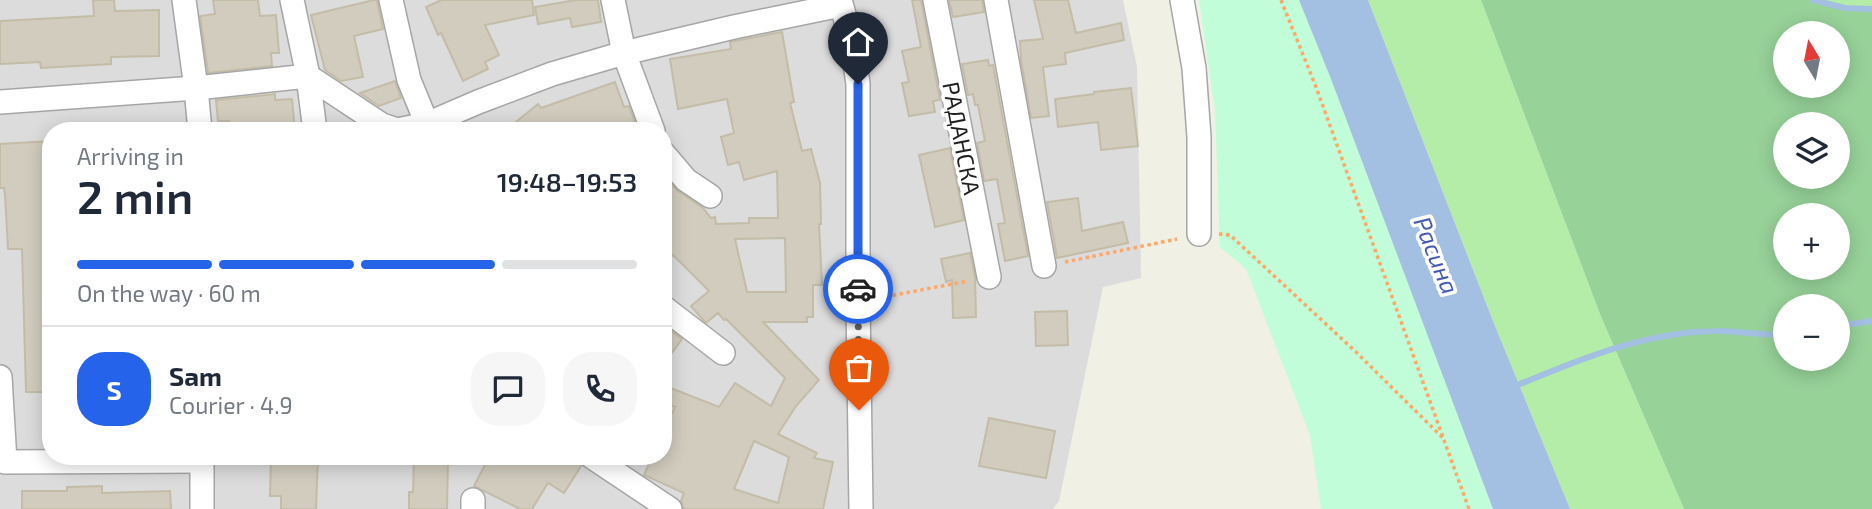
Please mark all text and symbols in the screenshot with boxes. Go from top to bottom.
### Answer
pin [828,12.0,888,84]
north arrow [1773,21,1850,98]
map controls [1773,21,1850,371]
icon: home [839,23,877,61]
street label: РАДАНСКА [937,79,987,198]
button: layers [1773,112,1850,189]
text: Arriving in [77,142,184,170]
text: 19:48–19:53 [497,166,637,197]
text: 2 min [77,168,193,223]
button: + [1773,203,1850,280]
water label: Расина [1408,212,1466,298]
courier [823,254,893,324]
icon: car [839,270,877,308]
text: On the way · 60 m [77,279,261,307]
button: − [1773,294,1850,371]
pin [829,338,889,410]
icon: bag [840,349,878,387]
button: chat [471,352,545,426]
button: phone [563,352,637,426]
text: Sam [169,360,222,391]
text: S [106,374,122,405]
text: Courier · 4.9 [169,391,293,419]

